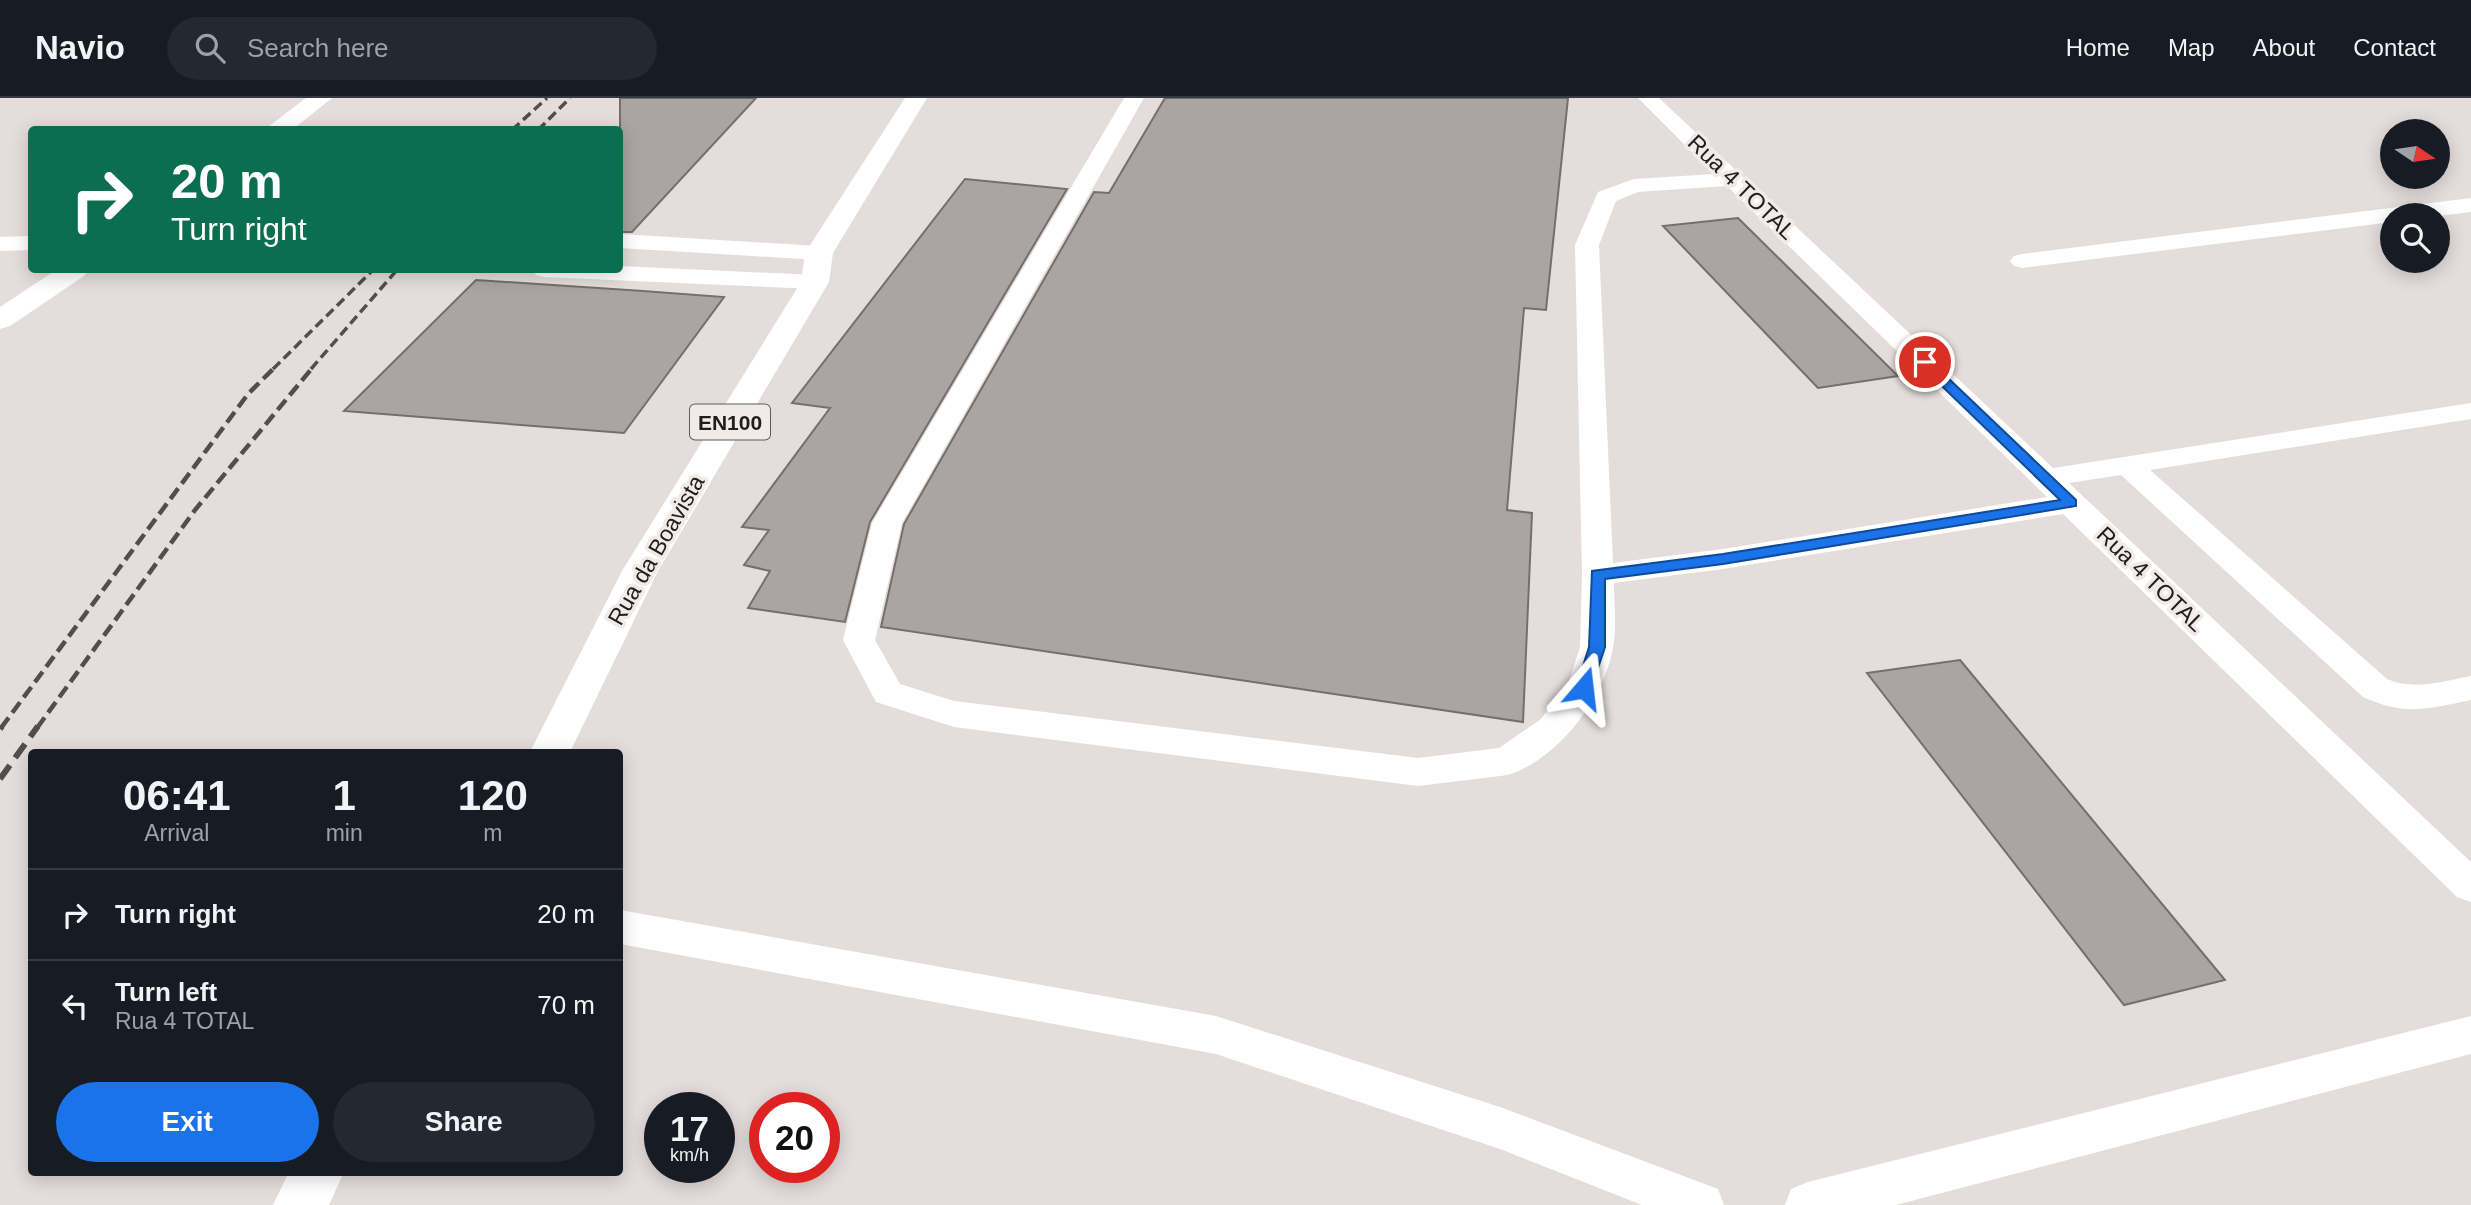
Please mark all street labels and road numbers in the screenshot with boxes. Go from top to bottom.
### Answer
street label: Rua 4 TOTAL [1683,129,1801,245]
road number: EN100 [690,404,770,440]
street label: Rua da Boavista [603,470,710,630]
street label: Rua 4 TOTAL [2092,521,2210,637]

